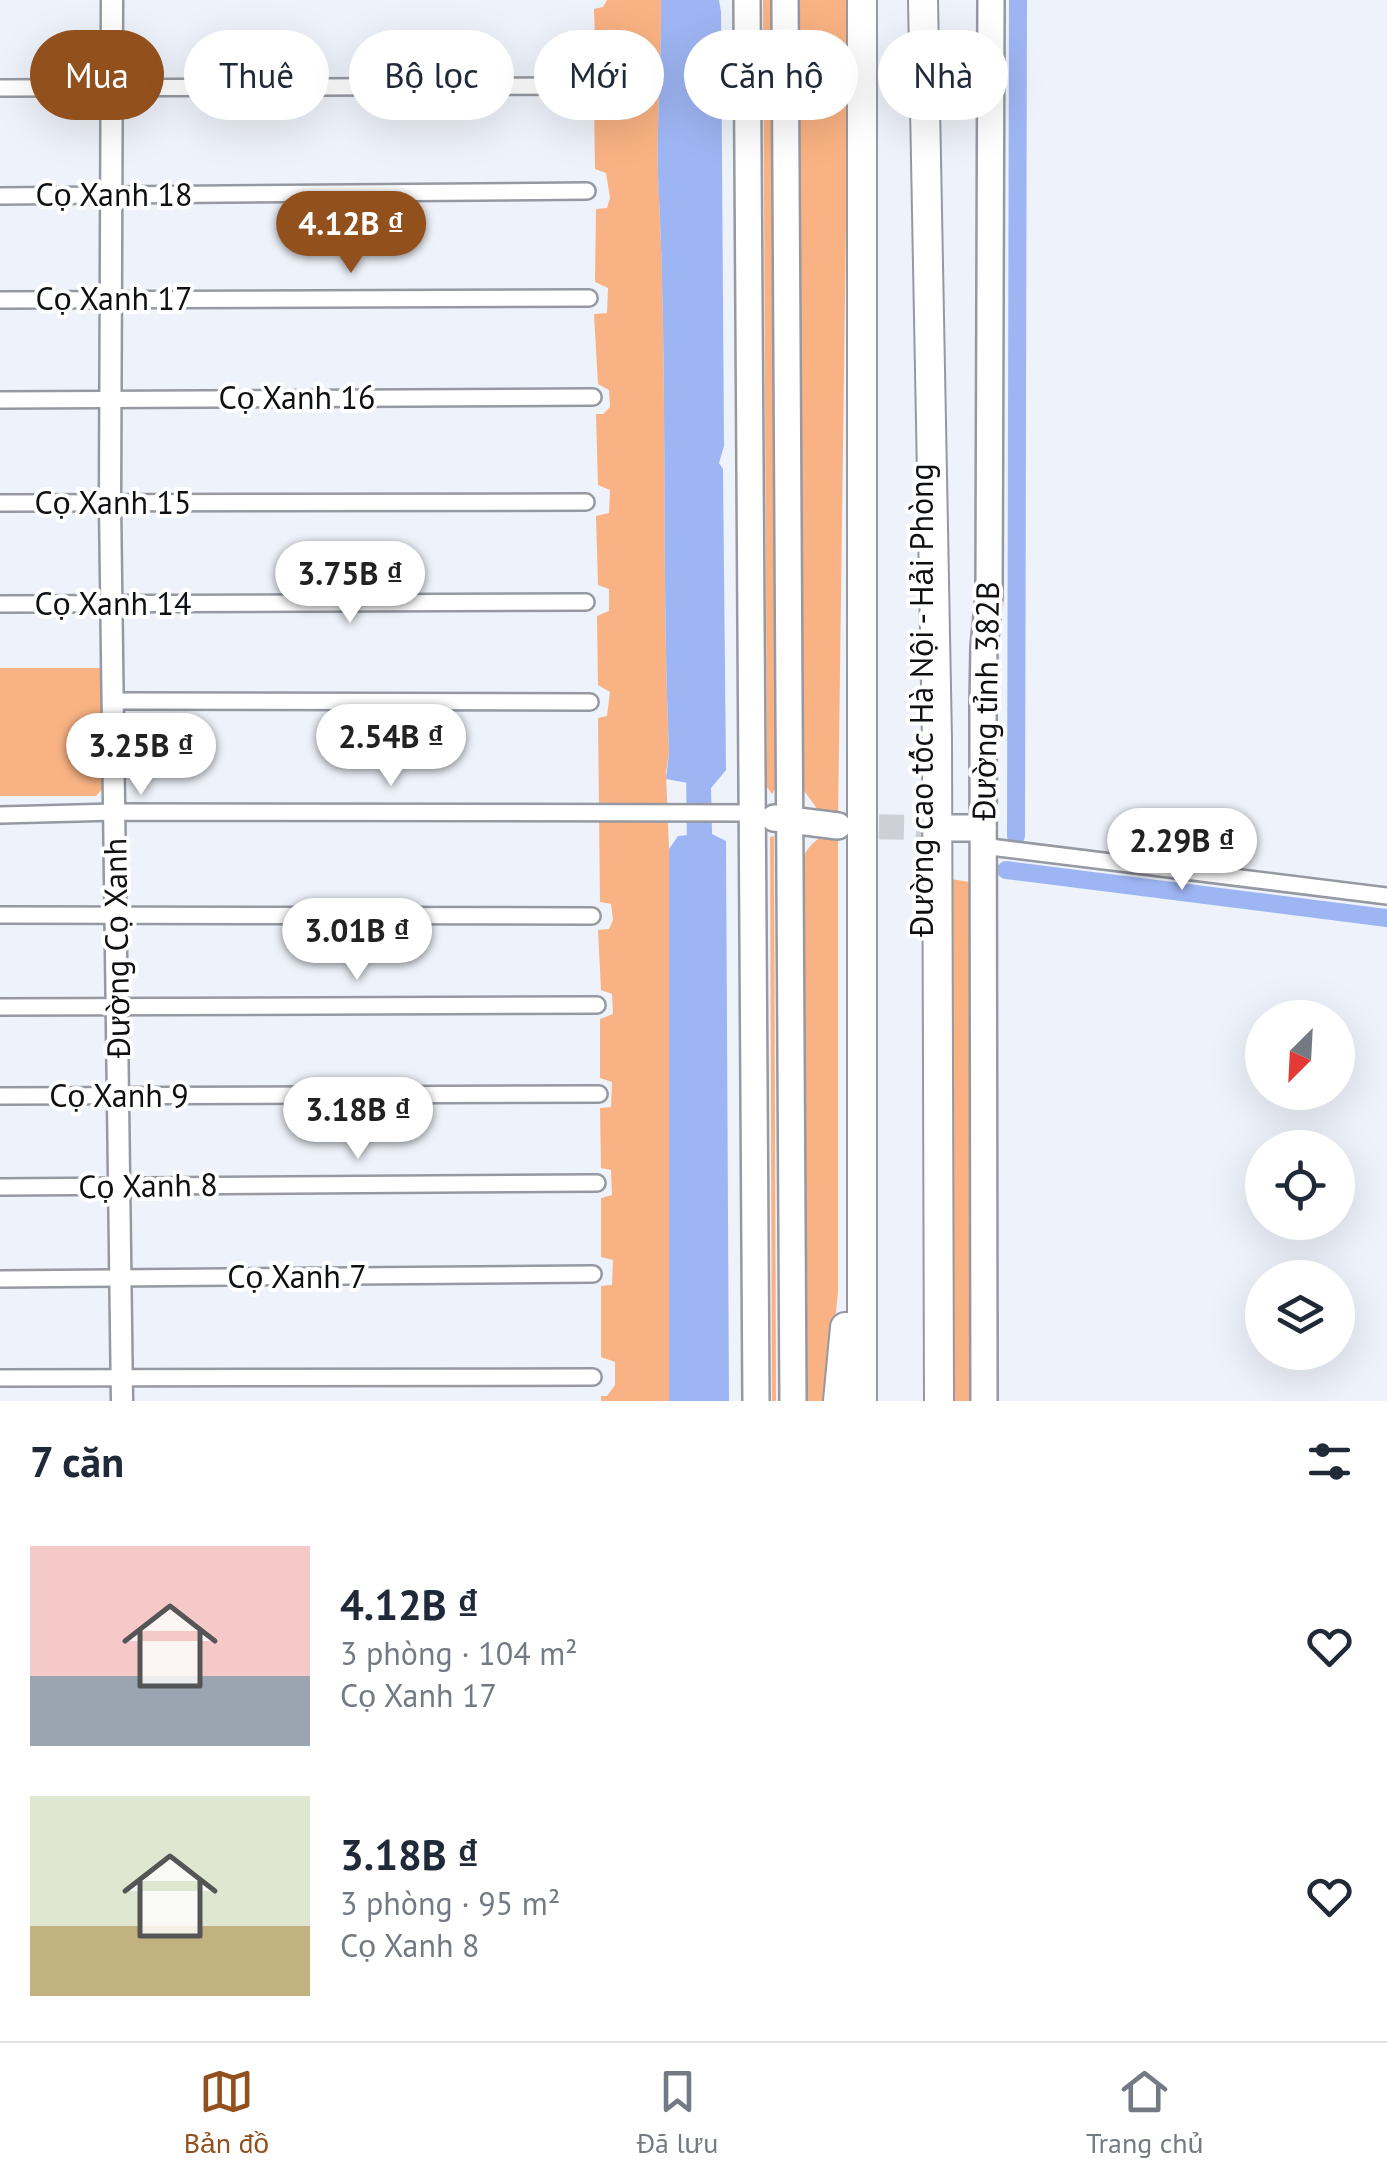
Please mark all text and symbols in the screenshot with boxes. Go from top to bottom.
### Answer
chip: Mua [30,30,164,120]
chip: Thuê [184,30,329,120]
chip: Bộ lọc [349,30,514,120]
chip: Mới [534,30,664,120]
chip: Căn hộ [684,30,858,120]
chip: Nhà [878,30,1008,120]
street label: Cọ Xanh 18 [36,173,192,215]
pin: 4.12B ₫ [259,191,443,276]
text: 4.12B ₫ [298,202,404,244]
street label: Cọ Xanh 17 [36,277,192,319]
street label: Cọ Xanh 16 [219,376,375,418]
street label: Đường cao tốc Hà Nội - Hải Phòng [900,463,942,938]
street label: Cọ Xanh 15 [35,481,191,523]
pin: 3.75B ₫ [258,541,442,626]
text: 3.75B ₫ [297,552,403,594]
street label: Đường tỉnh 382B [962,581,1008,822]
street label: Cọ Xanh 14 [35,582,191,624]
pin: 2.54B ₫ [299,704,483,789]
pin: 3.25B ₫ [49,713,233,798]
text: 2.54B ₫ [338,715,444,757]
text: 3.25B ₫ [88,724,194,766]
pin: 2.29B ₫ [1090,808,1274,893]
text: 2.29B ₫ [1129,819,1235,861]
street label: Đường Cọ Xanh [93,838,139,1059]
pin: 3.01B ₫ [265,898,449,983]
text: 3.01B ₫ [304,909,410,951]
north arrow [1245,1000,1355,1110]
map controls [1245,1000,1355,1370]
street label: Cọ Xanh 9 [49,1074,189,1116]
pin: 3.18B ₫ [266,1077,450,1162]
text: 3.18B ₫ [305,1088,411,1130]
button: locate [1245,1130,1355,1240]
street label: Cọ Xanh 8 [78,1163,218,1207]
street label: Cọ Xanh 7 [227,1255,367,1297]
button: layers [1245,1260,1355,1370]
text: 7 căn [30,1434,124,1489]
icon: filters [1302,1434,1357,1489]
text: 4.12B ₫ [340,1577,479,1632]
icon: home [110,1586,230,1706]
icon: heart [1302,1619,1357,1674]
text: 3 phòng · 104 m² [340,1632,578,1674]
text: Cọ Xanh 17 [340,1674,497,1716]
text: 3.18B ₫ [340,1827,479,1882]
icon: home [110,1836,230,1956]
icon: heart [1302,1869,1357,1924]
text: 3 phòng · 95 m² [340,1882,560,1924]
text: Cọ Xanh 8 [340,1924,479,1966]
tab: Bản đồ [184,2064,269,2161]
tab: Đã lưu [637,2064,718,2161]
tab: Trang chủ [1086,2064,1203,2161]

